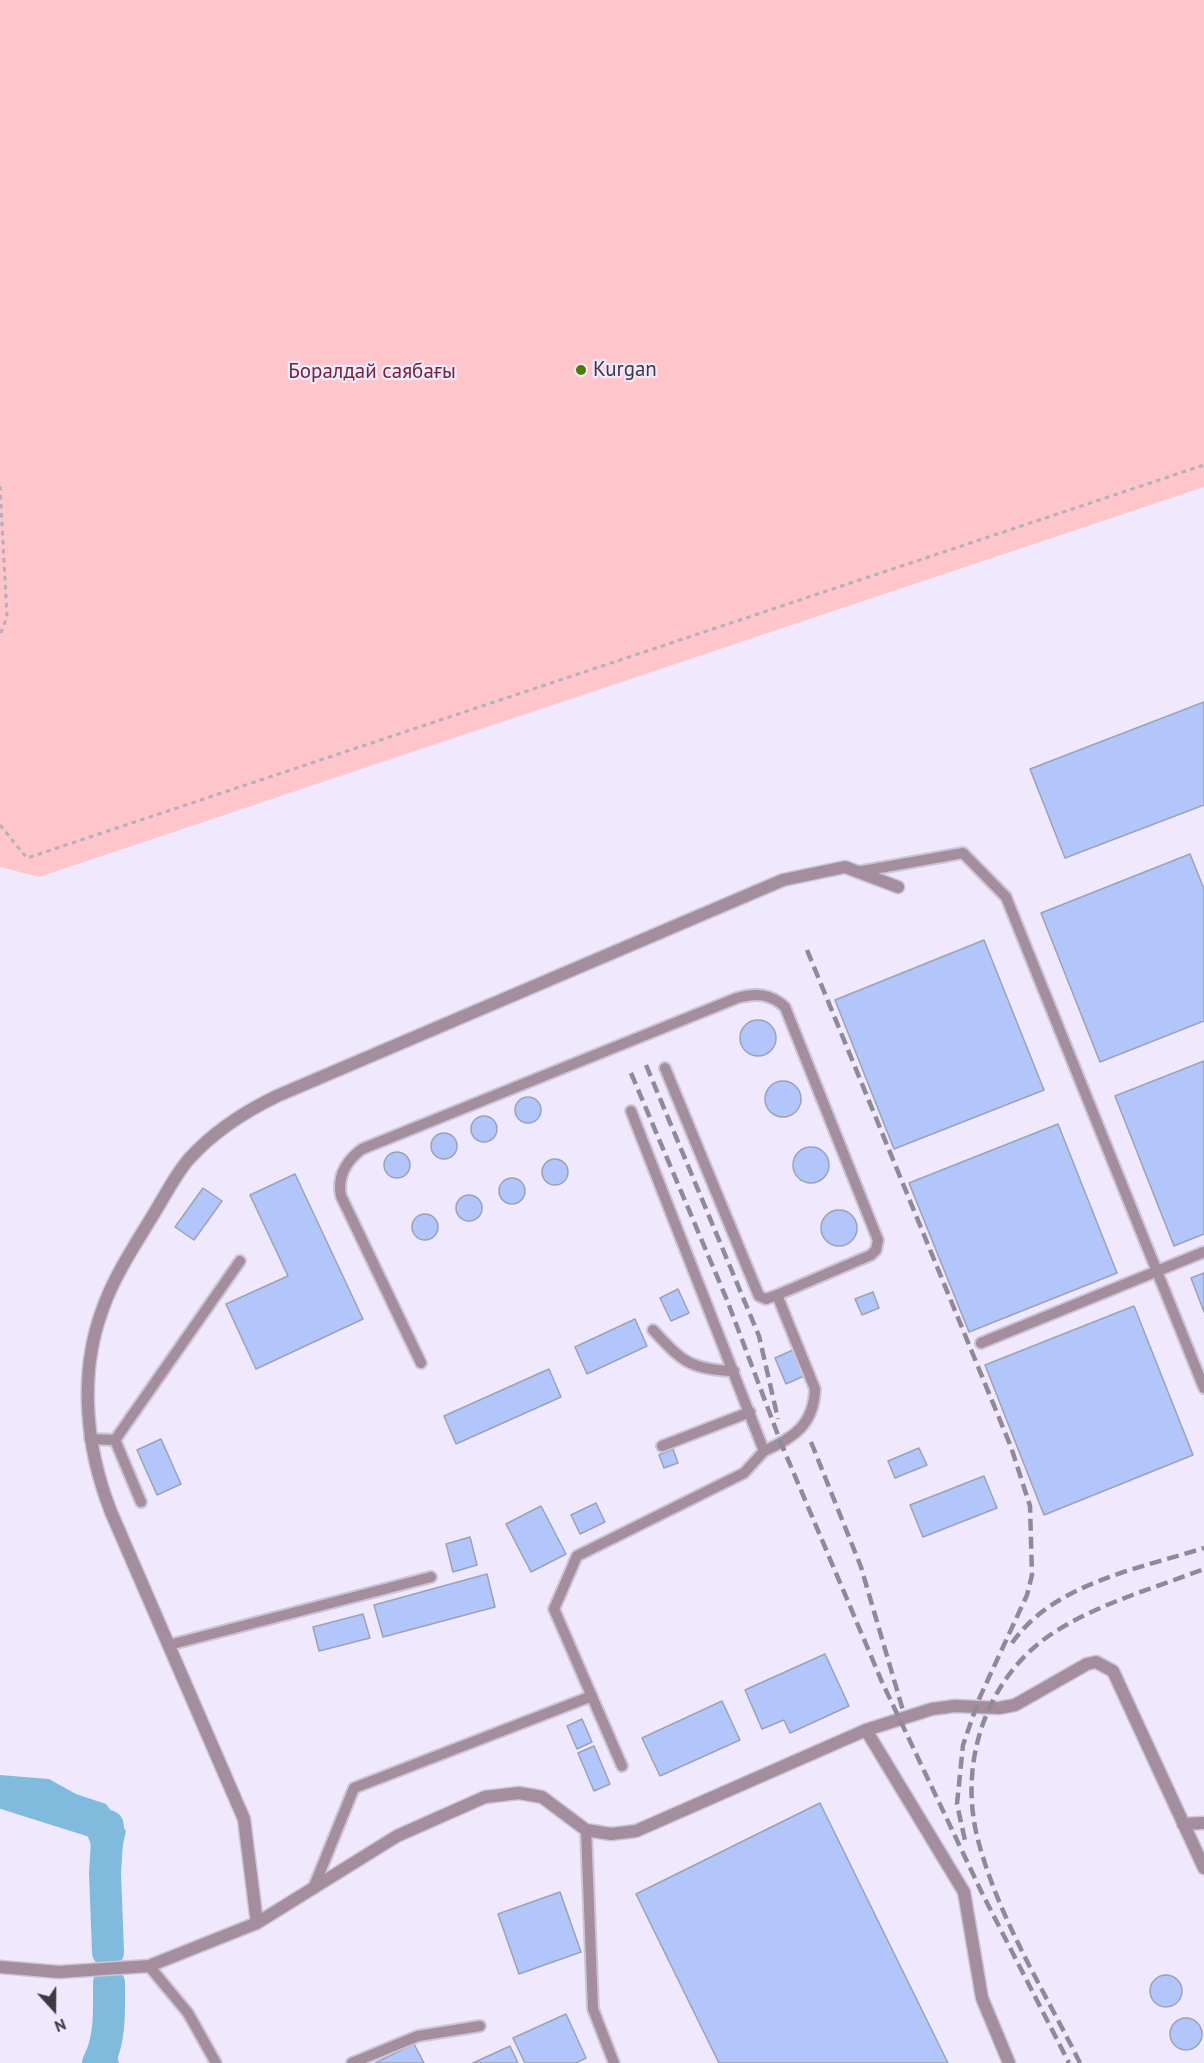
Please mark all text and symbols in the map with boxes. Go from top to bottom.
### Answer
place label: Kurgan [593,357,657,383]
park label: Боралдай саябағы [288,359,456,385]
marker: Kurgan [574,363,588,377]
north arrow [24,1979,84,2039]
text: N [52,2015,69,2037]

